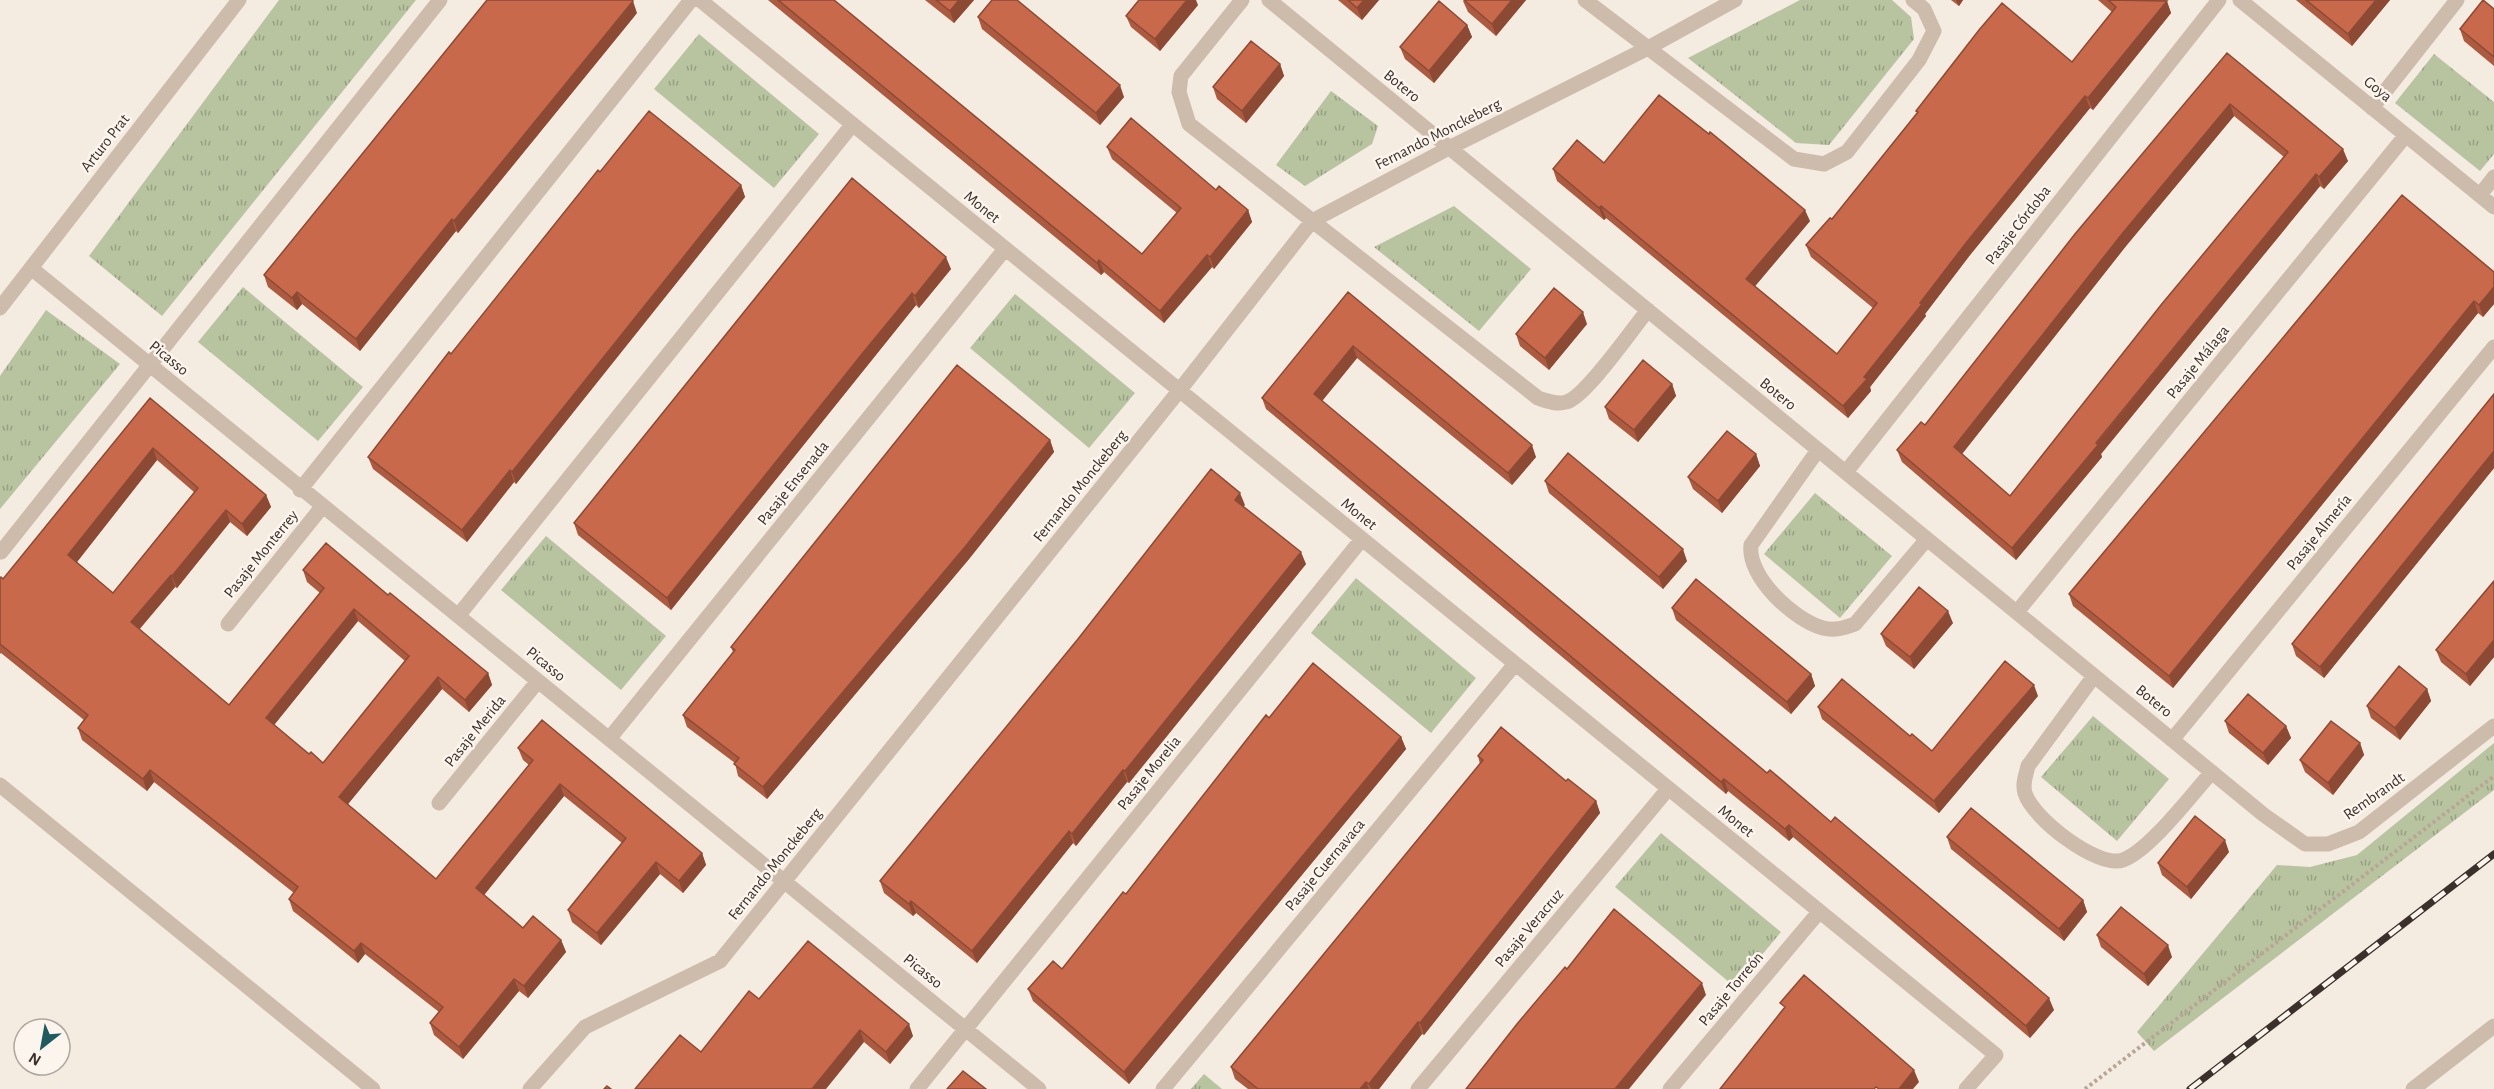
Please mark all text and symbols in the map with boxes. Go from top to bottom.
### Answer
street label: Botero [1381,67,1423,105]
street label: Goya [2360,73,2395,106]
street label: Fernando Monckeberg [1373,95,1504,173]
street label: Arturo Prat [78,111,132,175]
street label: Pasaje Córdoba [1982,182,2054,268]
street label: Monet [961,188,1003,226]
street label: Pasaje Málaga [2164,322,2233,402]
street label: Picasso [146,338,192,379]
street label: Botero [1757,375,1799,413]
street label: Fernando Monckeberg [1030,427,1130,545]
street label: Pasaje Ensenada [754,438,832,529]
street label: Pasaje Almería [2284,491,2355,574]
street label: Monet [1338,495,1380,533]
street label: Pasaje Monterrey [221,507,302,602]
street label: Picasso [523,644,569,685]
street label: Botero [2133,682,2175,720]
street label: Pasaje Merida [441,692,509,771]
street label: Pasaje Morelia [1114,733,1185,814]
street label: Rembrandt [2341,769,2407,823]
street label: Monet [1715,802,1757,840]
street label: Fernando Monckeberg [725,805,825,923]
street label: Pasaje Cuernavaca [1282,816,1369,915]
street label: Pasaje Veracruz [1492,885,1567,971]
street label: Pasaje Torreón [1696,949,1767,1030]
street label: Picasso [900,951,946,992]
north arrow [12,1017,72,1077]
text: N [26,1049,44,1069]

